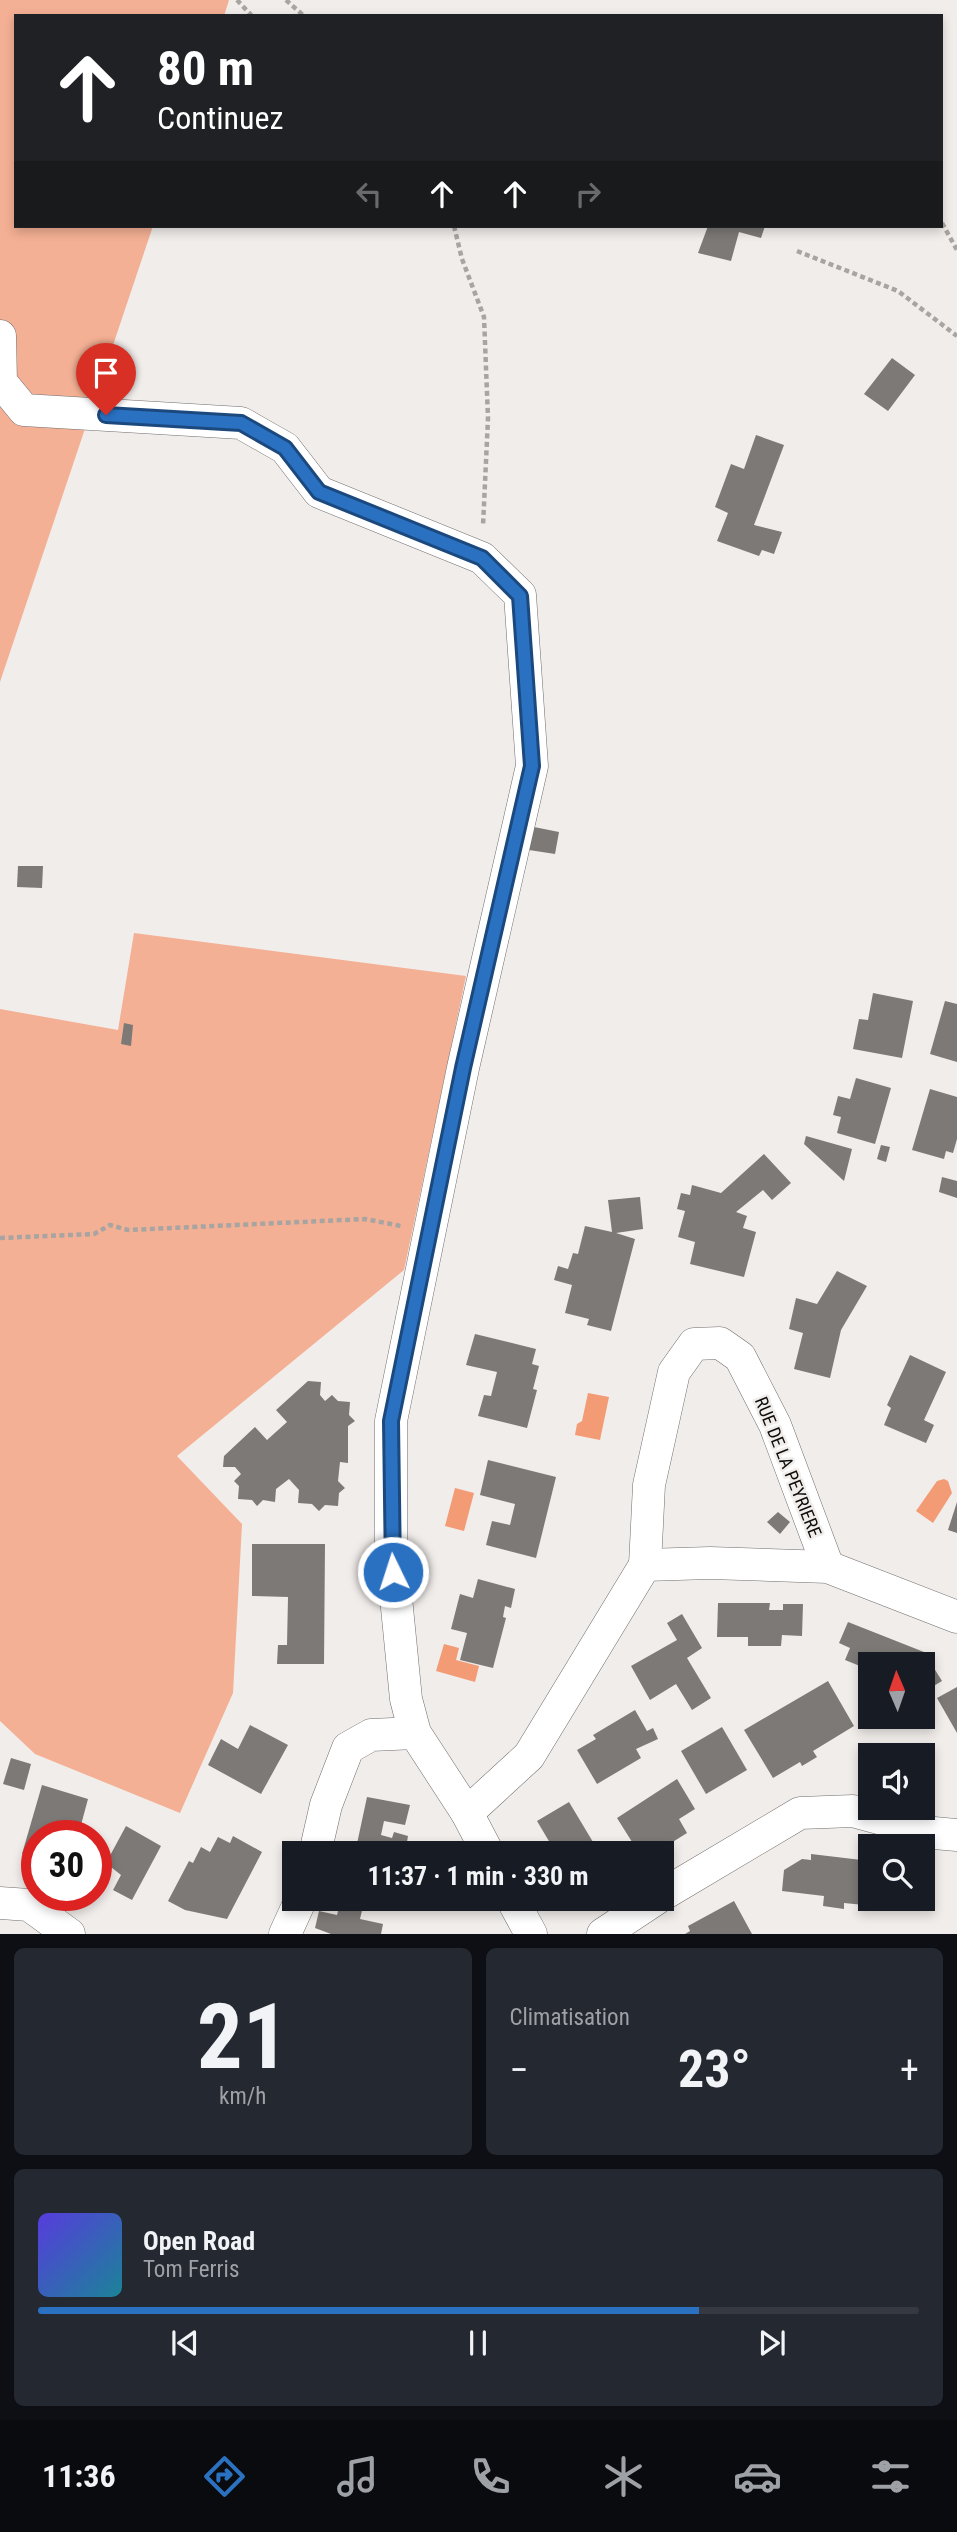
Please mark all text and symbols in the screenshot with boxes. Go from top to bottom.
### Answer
text: 80 m [157,40,254,97]
icon: ahead [42,42,133,133]
text: Continuez [157,99,284,137]
icon: left [350,175,388,213]
icon: ahead [423,175,461,213]
icon: ahead [496,175,534,213]
icon: right [569,175,607,213]
pin [76,343,136,415]
icon: arrive [87,354,125,392]
street label: RUE DE LA PEYRIERE [751,1394,826,1540]
position arrow [356,1535,430,1609]
north arrow [858,1652,934,1729]
map controls [858,1652,935,1911]
button: sound [858,1743,935,1820]
speed limit sign: 30 [21,1820,112,1911]
button: search [858,1834,935,1911]
text: 11:37 · 1 min · 330 m [368,1861,588,1891]
text: 21 [197,1984,289,2090]
text: Climatisation [510,2004,630,2031]
text: 23° [678,2039,751,2100]
text: − [510,2048,529,2092]
text: + [900,2048,919,2092]
text: km/h [219,2083,266,2110]
text: Open Road [143,2226,255,2256]
text: Tom Ferris [143,2256,239,2283]
icon: previous [166,2324,204,2362]
icon: pause [459,2324,497,2362]
icon: next [753,2324,791,2362]
icon: directions [200,2452,249,2501]
icon: music [333,2452,382,2501]
icon: phone [466,2452,515,2501]
icon: climate [599,2452,648,2501]
icon: car [733,2452,782,2501]
icon: filters [866,2452,915,2501]
text: 11:36 [42,2457,116,2495]

